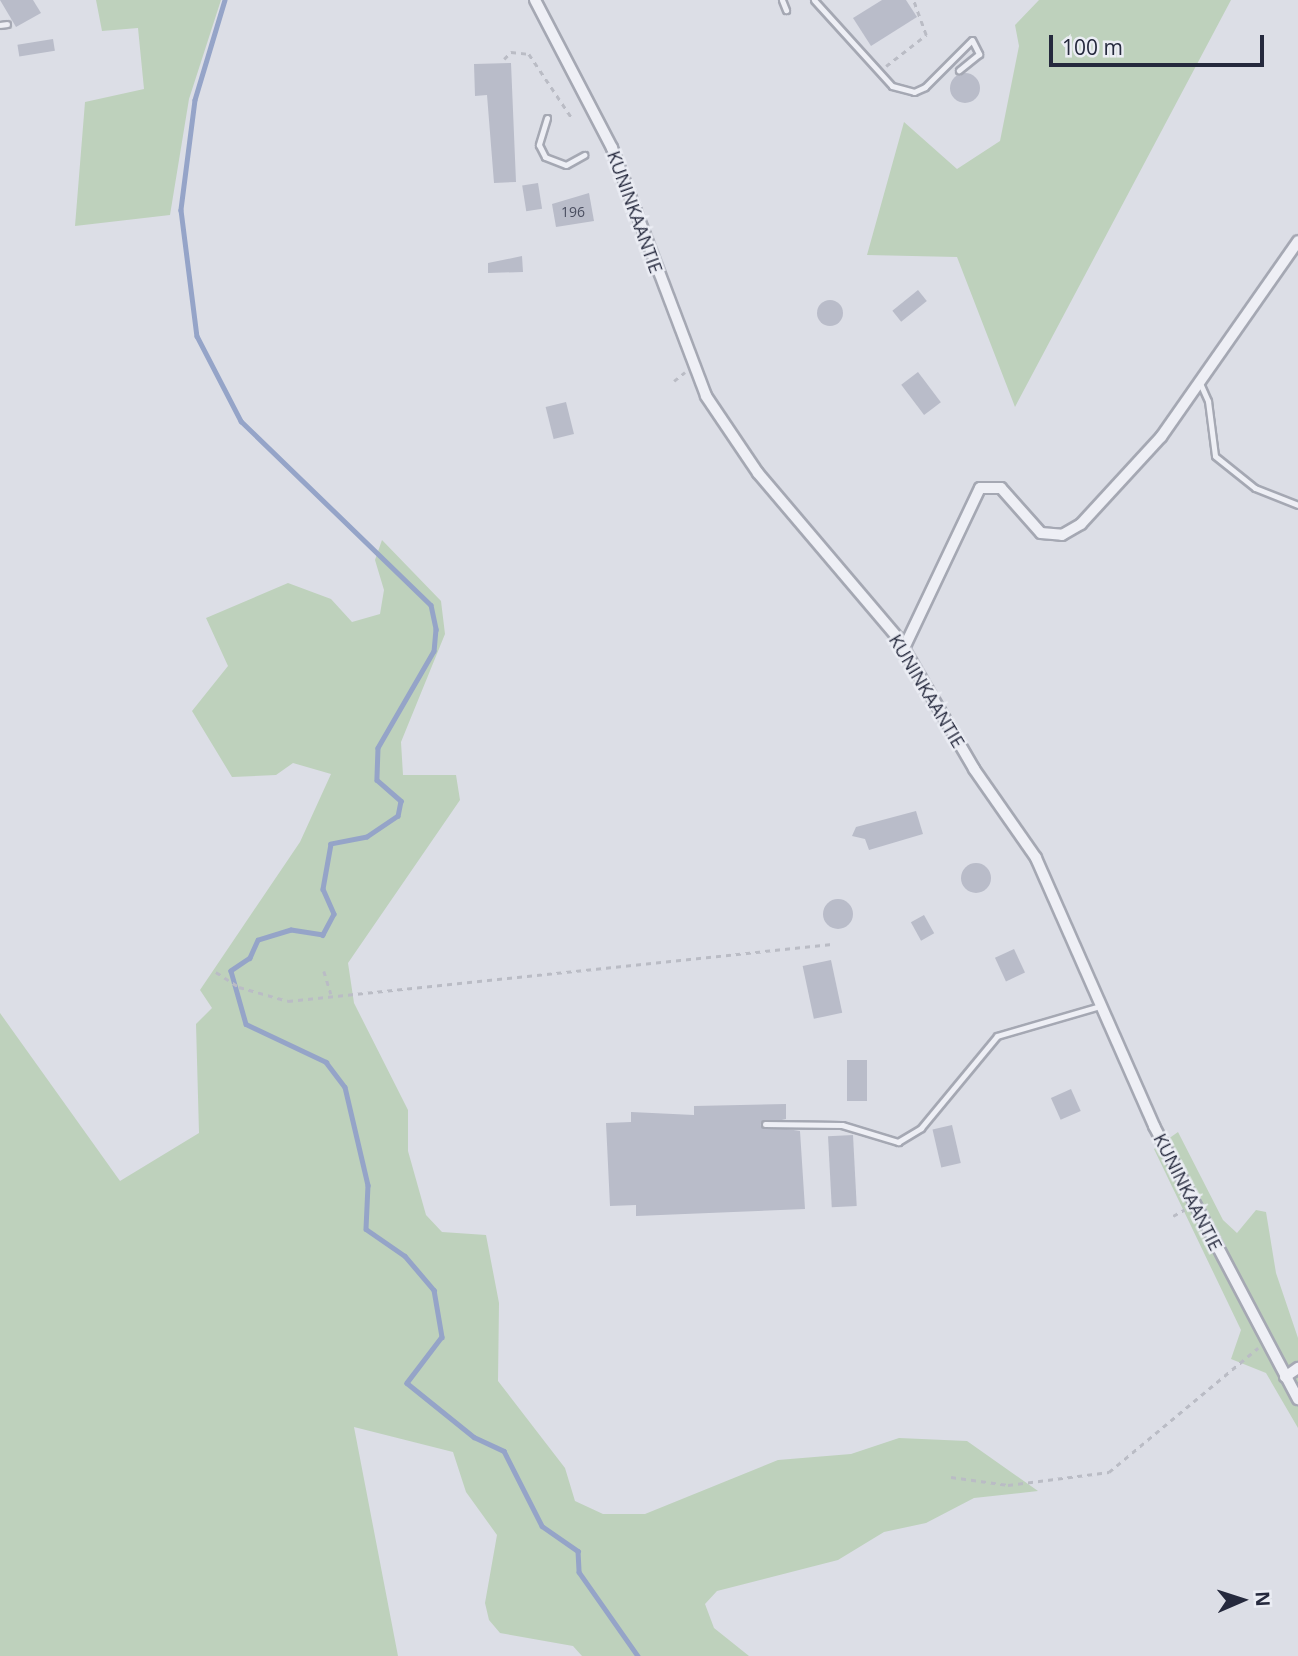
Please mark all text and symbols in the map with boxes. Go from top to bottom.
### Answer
scale bar [1053,21,1268,65]
text: 100 m [1062,33,1123,61]
street label: KUNINKAANTIE [603,148,667,276]
house number: 196 [561,204,585,220]
street label: KUNINKAANTIE [885,630,969,752]
street label: KUNINKAANTIE [1149,1130,1227,1254]
north arrow [1207,1565,1277,1635]
text: N [1250,1590,1276,1607]

